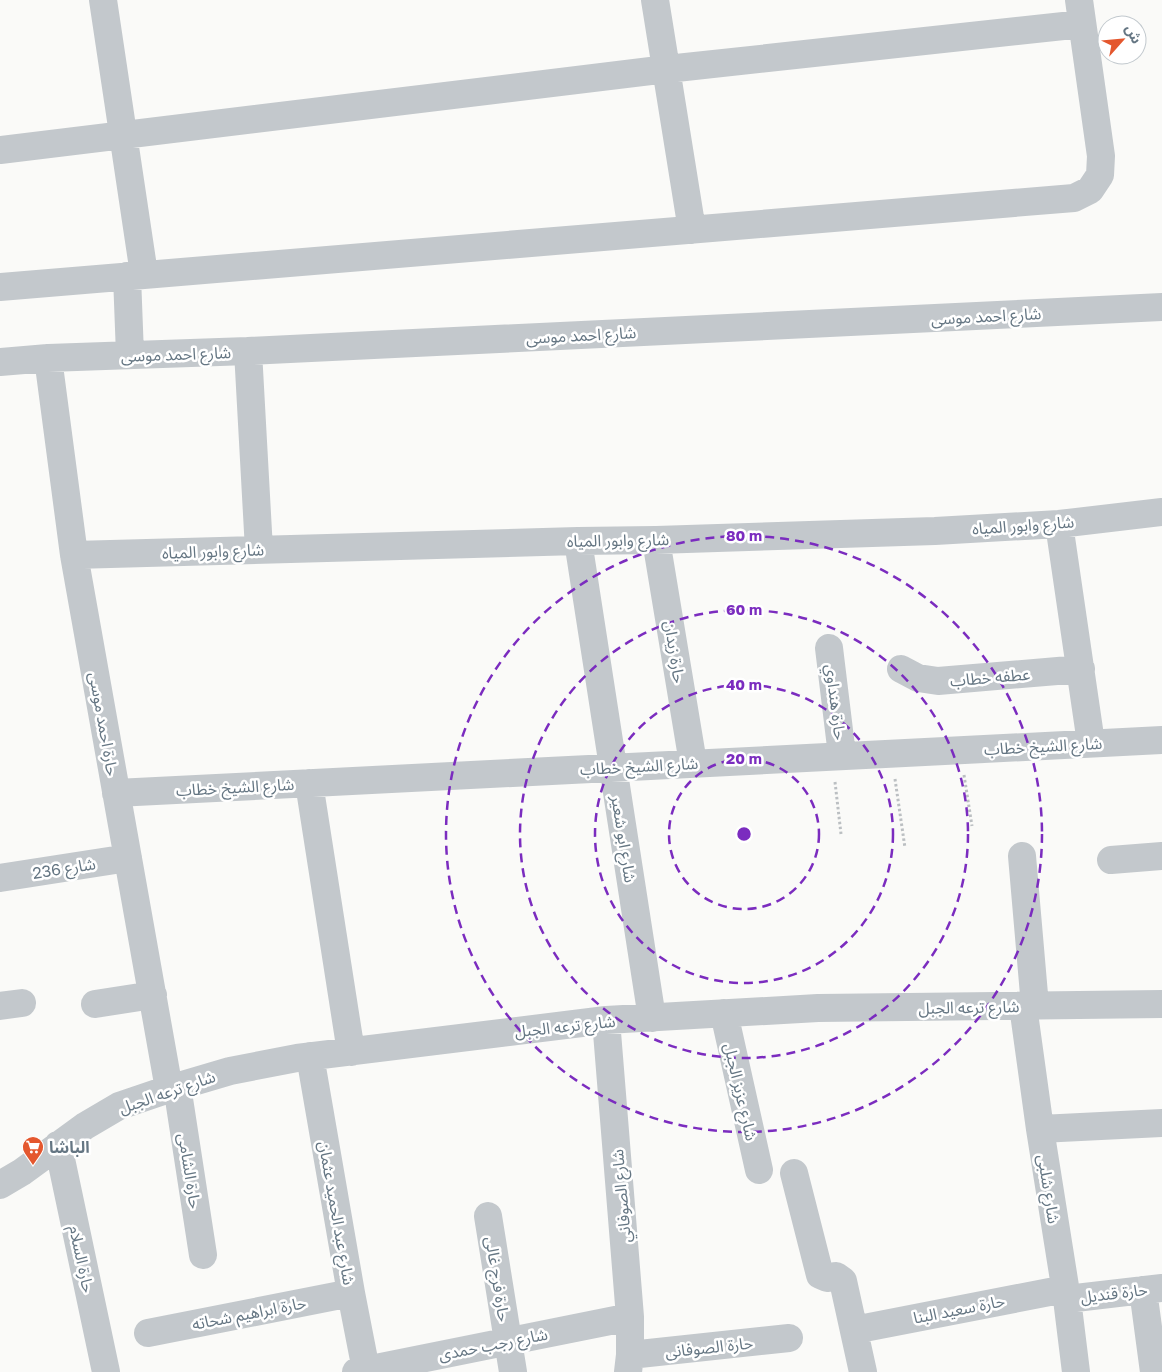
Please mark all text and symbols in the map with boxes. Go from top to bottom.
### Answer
north arrow [1097,15,1147,65]
text: ش [1122,21,1146,46]
street label: شارع احمد موسى [930,303,1042,332]
street label: شارع احمد موسى [525,322,637,351]
street label: شارع احمد موسى [120,342,232,369]
street label: شارع وابور المياه [971,511,1075,542]
text: 80 m [726,526,762,544]
street label: شارع وابور المياه [567,529,669,554]
street label: شارع وابور المياه [162,539,265,566]
text: 60 m [726,600,762,618]
street label: حارة زيدان [660,619,690,685]
street label: حارة هنداوي [819,663,851,741]
street label: عطفه خطاب [949,664,1031,690]
street label: حارة احمد موسى [85,671,123,777]
text: 40 m [726,675,762,693]
street label: شارع الشيخ خطاب [983,733,1103,762]
text: 20 m [726,749,762,767]
street label: شارع الشيخ خطاب [579,753,699,782]
street label: شارع الشيخ خطاب [175,774,295,803]
street label: شارع ابو شعير [604,793,641,885]
centre of rings [735,825,753,843]
street label: شارع 236 [31,853,97,886]
street label: شارع ترعه الجبل [918,996,1020,1021]
street label: شارع ترعه الجبل [514,1011,617,1044]
street label: شارع عزيز الجبل [717,1041,762,1143]
street label: شارع ترعه الجبل [116,1066,219,1121]
street label: حارة الشامى [174,1132,206,1210]
supermarket icon: الباشا [21,1135,45,1166]
place label: الباشا [49,1137,90,1157]
street label: شارع عبد الحميد عثمان [312,1139,360,1287]
street label: شارع الصوفاني [607,1148,638,1244]
street label: شارع شلبى [1031,1153,1064,1226]
street label: حارة السلام [62,1223,99,1295]
street label: حارة فرج غالى [478,1235,515,1324]
street label: حارة قنديل [1079,1279,1149,1307]
street label: حارة سعيد البنا [912,1290,1006,1328]
street label: حارة ابراهيم شحاته [190,1292,308,1337]
street label: شارع رجب حمدى [437,1324,550,1367]
street label: حارة الصوفانى [664,1332,754,1362]

